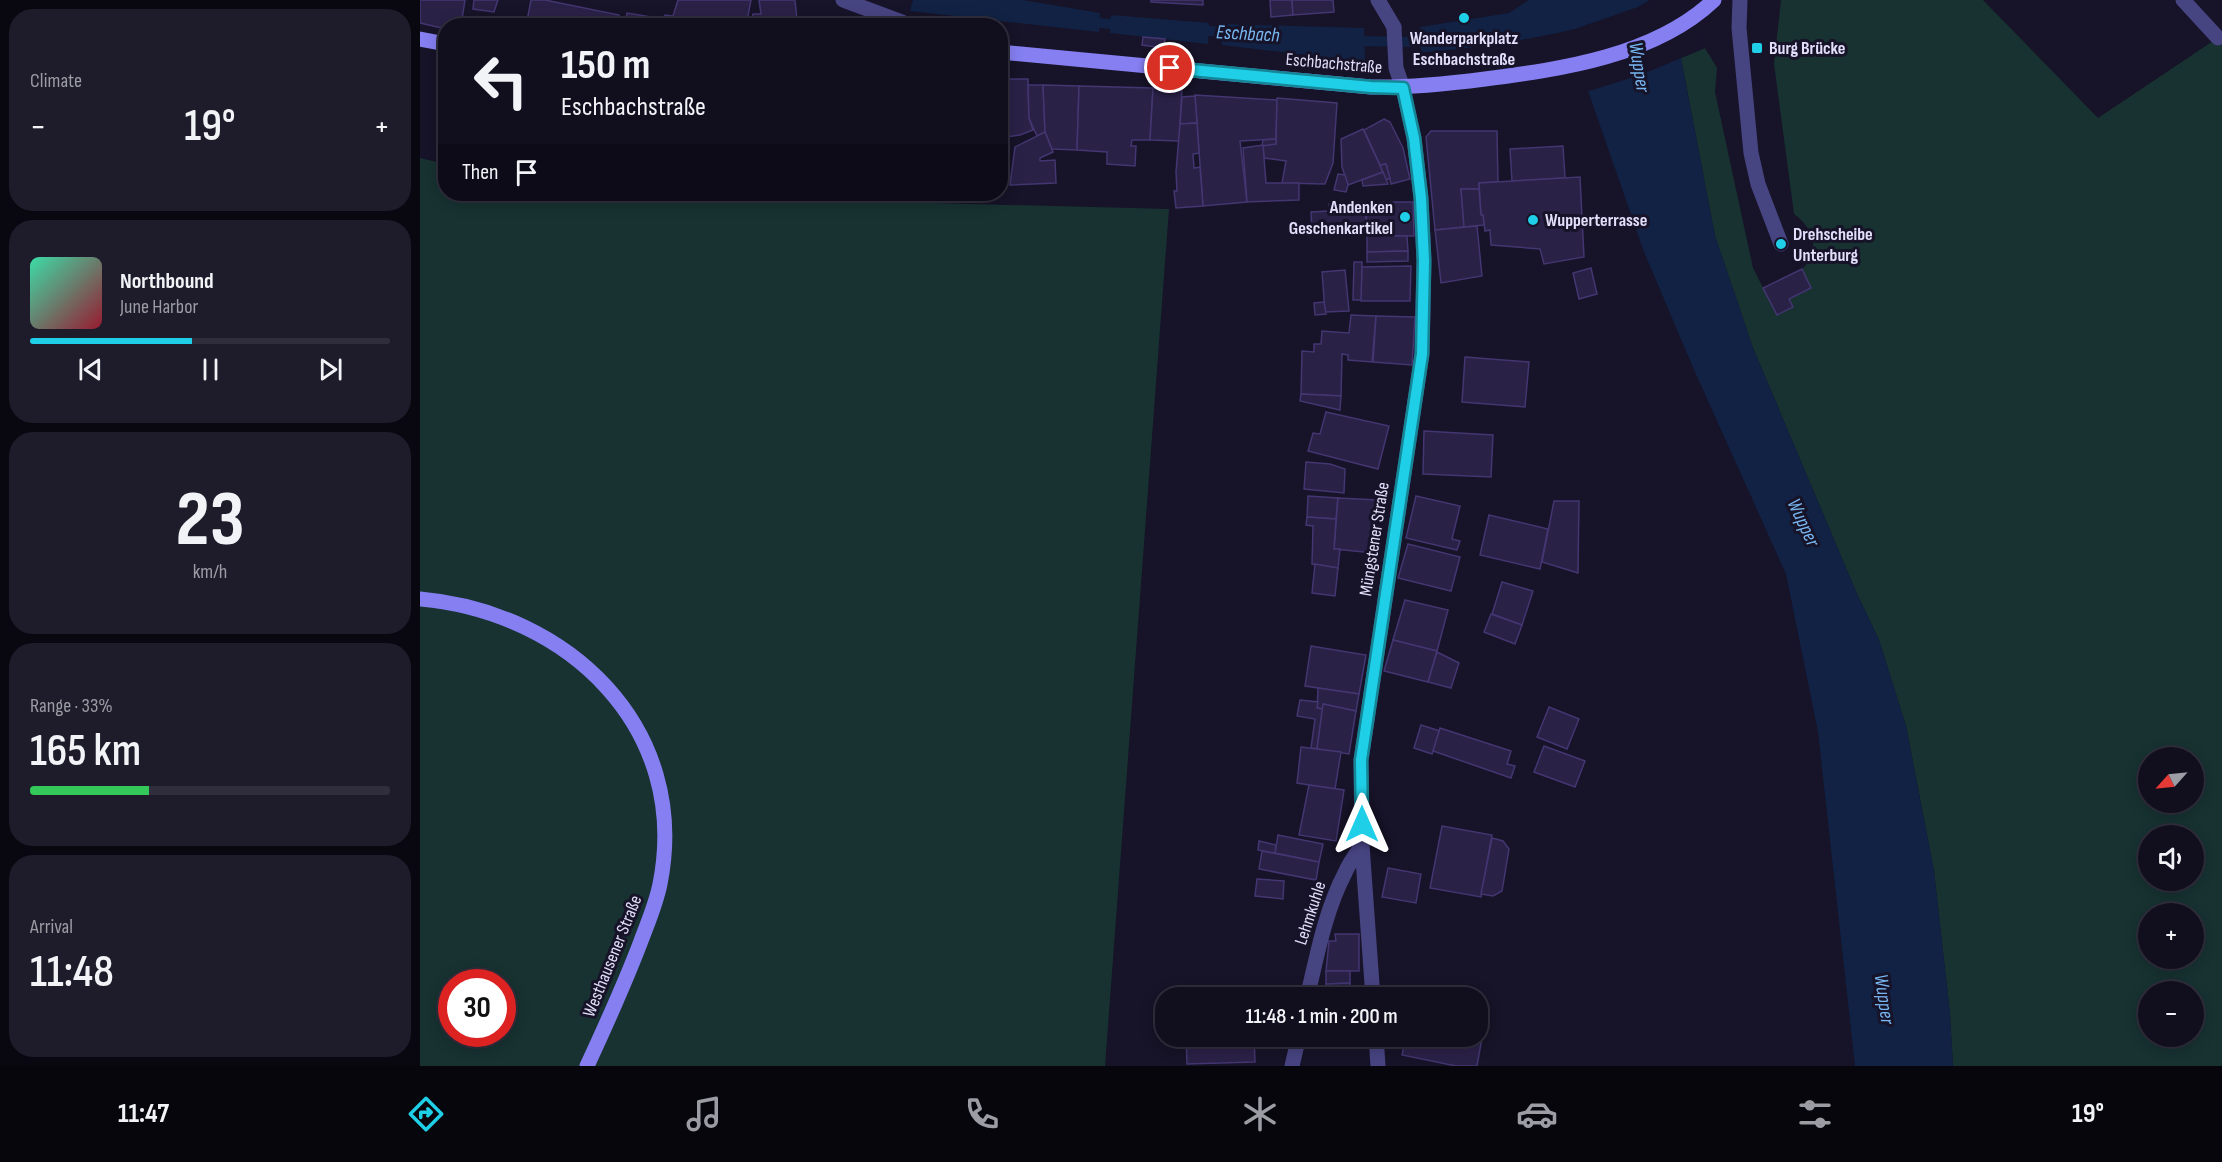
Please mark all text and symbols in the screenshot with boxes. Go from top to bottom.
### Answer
marker: Wanderparkplatz Eschbachstraße [1457,11,1471,25]
water label: Eschbach [1215,20,1280,48]
place label: Wanderparkplatz Eschbachstraße [1410,28,1518,70]
place label: Burg Brücke [1769,38,1846,59]
text: 150 m [561,40,650,91]
water label: Wupper [1623,40,1655,95]
marker: Burg Brücke [1750,41,1764,55]
icon: left [462,42,540,120]
pin [1144,42,1195,93]
street label: Eschbachstraße [1285,49,1383,78]
icon: arrive [1153,51,1186,84]
text: Climate [30,69,82,93]
text: Eschbachstraße [561,91,706,123]
text: 19° [184,99,236,154]
text: − [30,107,46,147]
text: + [374,107,390,147]
icon: arrive [510,156,543,189]
text: Then [462,159,498,186]
place label: Andenken Geschenkartikel [1289,197,1393,239]
marker: Andenken Geschenkartikel [1398,210,1412,224]
place label: Wupperterrasse [1545,210,1647,231]
marker: Wupperterrasse [1526,213,1540,227]
place label: Drehscheibe Unterburg [1793,224,1873,266]
marker: Drehscheibe Unterburg [1774,237,1788,251]
text: Northbound [120,268,214,295]
text: June Harbor [120,295,198,319]
icon: previous [74,353,107,386]
icon: pause [194,353,227,386]
icon: next [314,353,347,386]
text: 23 [175,474,245,567]
street label: Müngstener Straße [1355,481,1394,597]
water label: Wupper [1782,495,1825,552]
text: km/h [193,560,227,584]
text: Range · 33% [30,694,113,718]
text: 165 km [30,724,141,779]
north arrow [2138,747,2204,813]
map controls [2138,747,2204,1047]
position arrow [1330,792,1394,856]
button: sound [2138,825,2204,891]
street label: Lehmkuhle [1290,879,1331,948]
street label: Westhausener Straße [579,892,646,1020]
button: + [2138,903,2204,969]
text: Arrival [30,915,73,939]
text: 11:48 [30,945,114,1000]
speed limit sign: 30 [438,969,516,1047]
water label: Wupper [1869,973,1900,1027]
button: − [2138,981,2204,1047]
text: 11:48 · 1 min · 200 m [1245,1003,1398,1030]
icon: directions [405,1093,447,1135]
icon: music [683,1093,725,1135]
icon: phone [961,1093,1003,1135]
icon: climate [1239,1093,1281,1135]
icon: car [1516,1093,1558,1135]
icon: filters [1794,1093,1836,1135]
text: 11:47 [118,1098,169,1130]
text: 19° [2072,1098,2104,1130]

